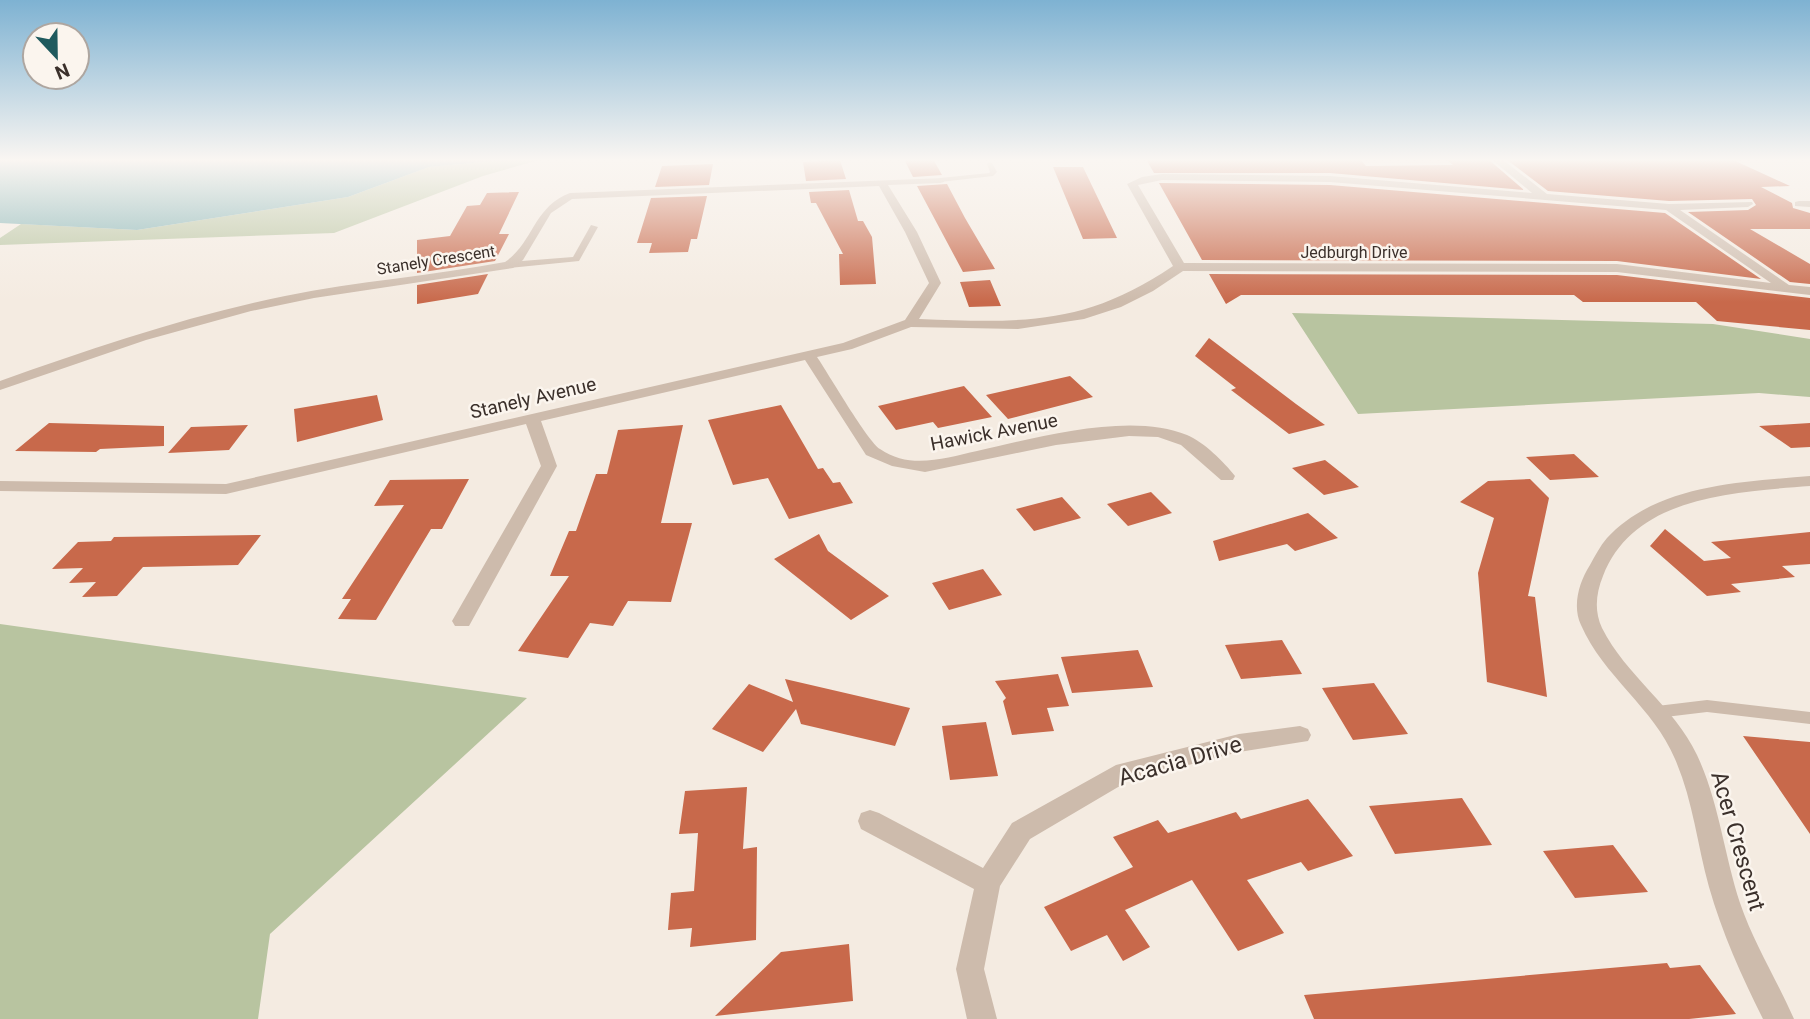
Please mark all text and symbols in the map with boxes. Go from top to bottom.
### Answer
north arrow [21,21,91,91]
text: N [52,58,73,84]
street label: Stanely Crescent [375,241,497,279]
street label: Jedburgh Drive [1300,243,1408,262]
street label: Stanely Avenue [468,372,598,424]
street label: Hawick Avenue [928,408,1060,456]
street label: Acacia Drive [1115,731,1245,791]
street label: Acer Crescent [1705,768,1771,914]

